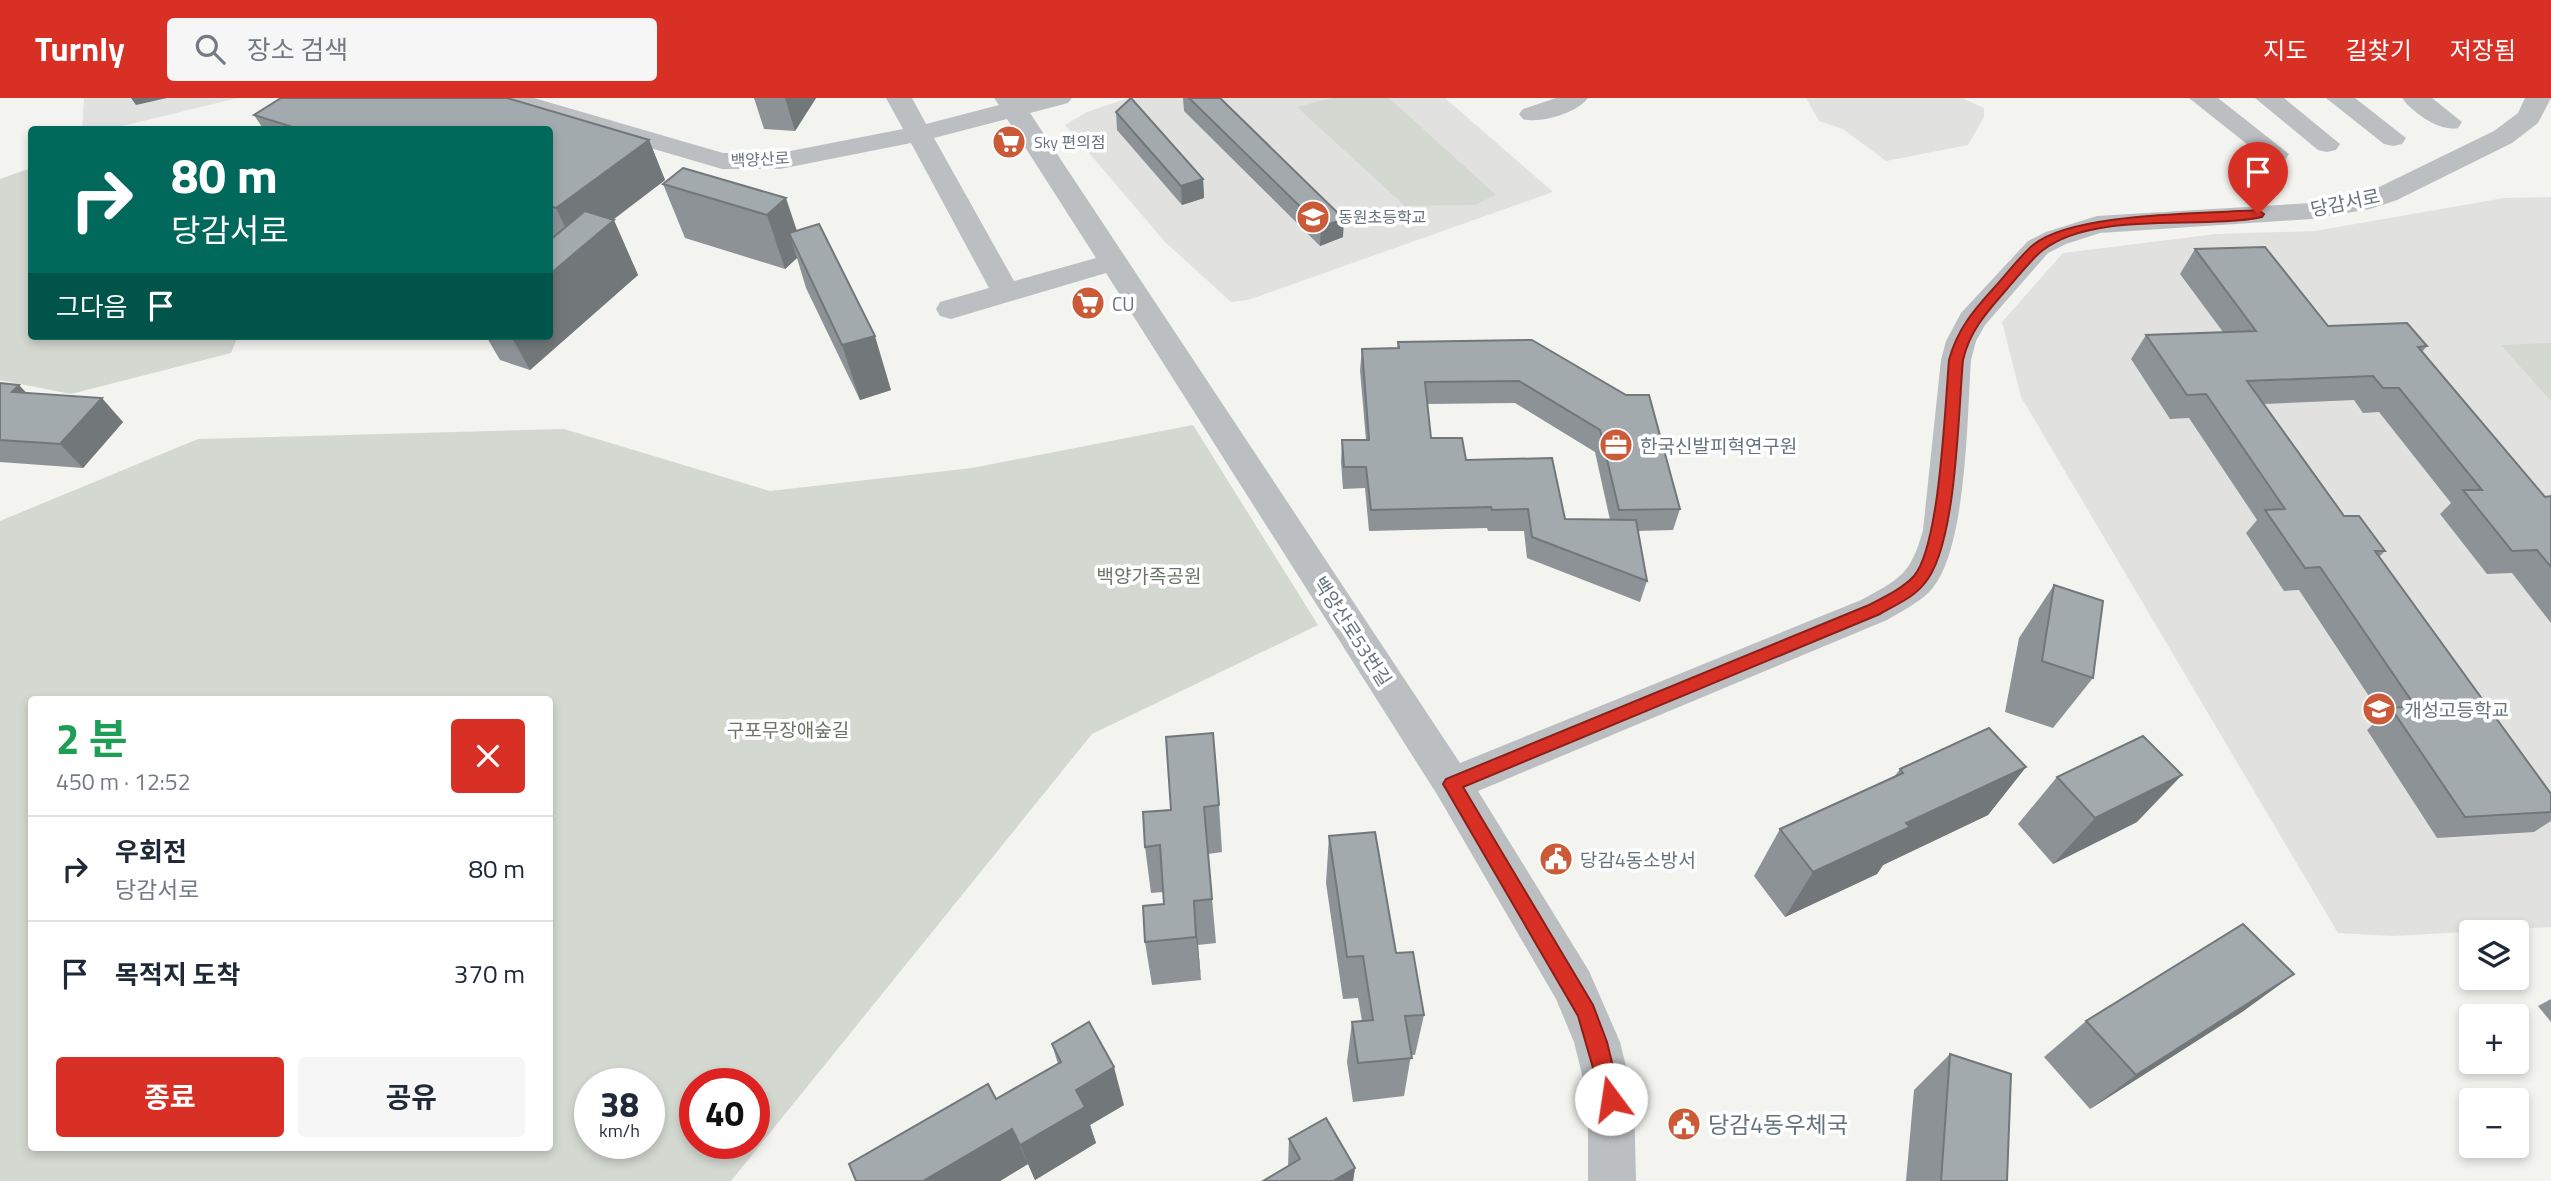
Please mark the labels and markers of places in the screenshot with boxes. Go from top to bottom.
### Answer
supermarket icon: Sky 편의점 [990,123,1028,161]
place label: Sky 편의점 [1034,130,1106,154]
pin [2228,142,2288,214]
school or university icon: 동원초등학교 [1294,198,1332,236]
place label: 동원초등학교 [1338,205,1426,229]
supermarket icon: CU [1069,284,1107,322]
place label: CU [1112,289,1135,318]
office icon: 한국신발피혁연구원 [1597,426,1635,464]
place label: 한국신발피혁연구원 [1640,431,1797,460]
school or university icon: 개성고등학교 [2360,690,2398,728]
place label: 개성고등학교 [2404,695,2509,724]
public building icon: 당감4동소방서 [1537,840,1575,878]
place label: 당감4동소방서 [1580,845,1696,874]
public building icon: 당감4동우체국 [1665,1105,1703,1143]
place label: 당감4동우체국 [1708,1107,1848,1142]

